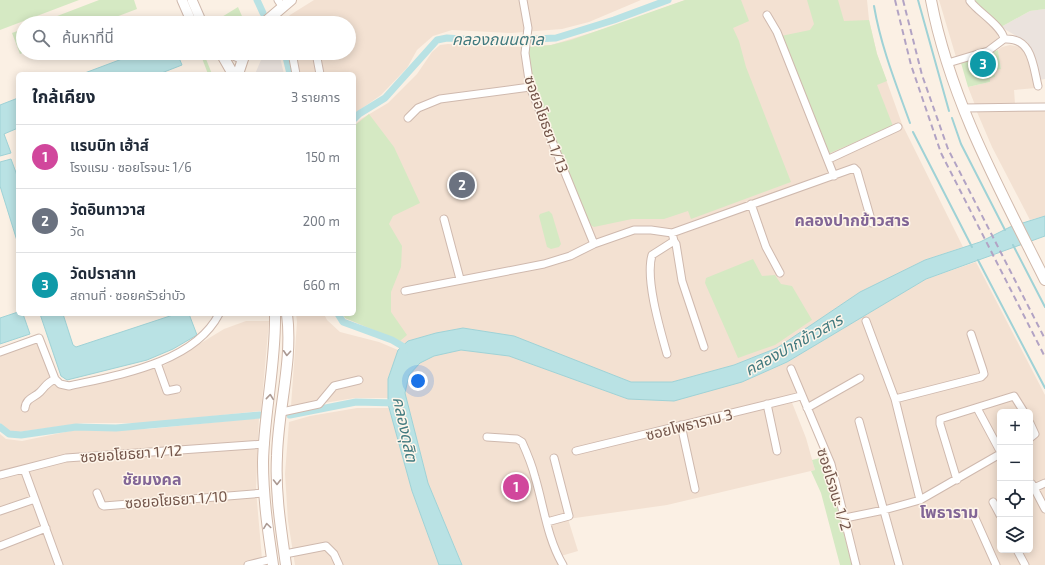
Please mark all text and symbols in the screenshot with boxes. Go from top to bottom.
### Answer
search box [16,16,356,60]
icon: search [30,27,52,49]
text: ค้นหาที่นี่ [62,28,114,46]
water label: คลองถนนตาล [452,29,545,48]
pin: 3 [970,49,996,79]
street label: ซอยอโยธยา 1/13 [521,73,573,175]
text: ใกล้เคียง [32,86,95,106]
text: 3 รายการ [291,89,340,105]
text: แรบบิท เฮ้าส์ [70,136,149,154]
text: 1 [42,149,48,165]
text: 150 m [306,149,340,165]
text: โรงแรม · ซอยโรจนะ 1/6 [70,159,192,175]
pin: 2 [449,170,475,200]
text: วัดอินทาวาส [70,200,145,218]
district label: คลองปากข้าวสาร [794,210,910,229]
text: 2 [41,213,49,229]
text: 200 m [303,213,340,229]
text: วัด [70,223,84,239]
text: วัดปราสาท [70,264,136,282]
text: 3 [41,277,49,293]
text: 660 m [303,277,340,293]
text: สถานที่ · ซอยครัวย่าบัว [70,287,186,303]
water label: คลองปากข้าวสาร [741,309,846,379]
one-way arrow [282,350,291,356]
your location [408,371,428,391]
one-way arrow [265,394,274,400]
water label: คลองดุสิต [388,395,422,464]
street label: ซอยโพธาราม 3 [644,404,734,444]
map controls [997,409,1033,553]
button: + [997,409,1033,445]
street label: ซอยอโยธยา 1/12 [79,440,183,466]
button: − [997,445,1033,481]
street label: ซอยโรจนะ 1/2 [814,446,856,532]
district label: ชัยมงคล [123,469,181,488]
pin: 1 [503,472,529,502]
one-way arrow [273,479,281,485]
button: locate [997,481,1033,517]
street label: ซอยอโยธยา 1/10 [124,486,228,512]
district label: โพธาราม [920,502,978,521]
button: layers [997,517,1033,553]
one-way arrow [263,523,272,529]

